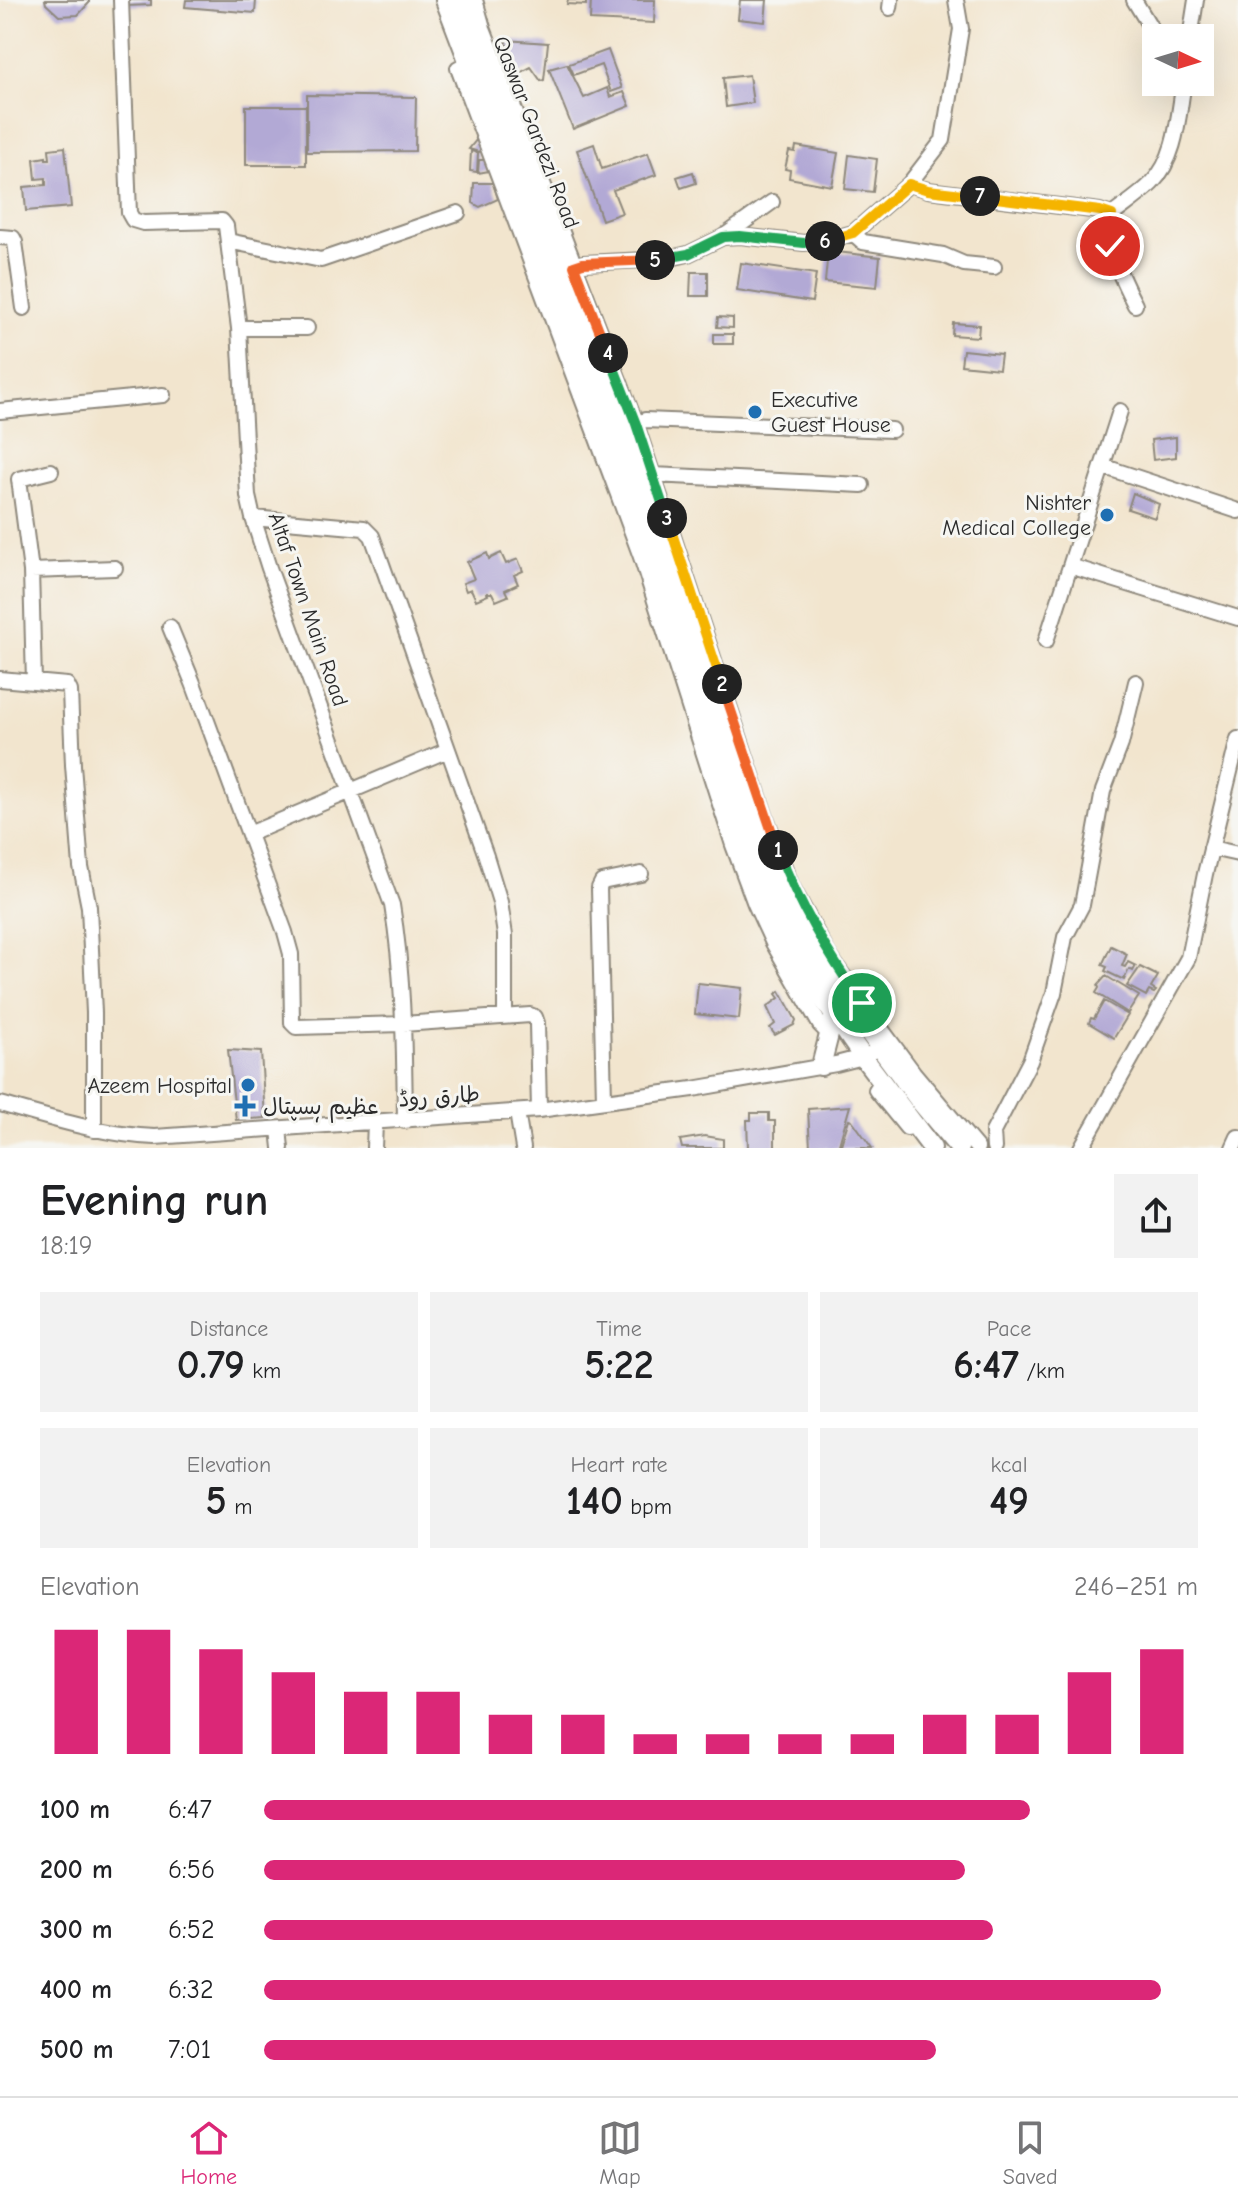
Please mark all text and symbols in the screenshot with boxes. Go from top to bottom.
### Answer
north arrow [1142,24,1214,96]
map controls [1142,24,1214,96]
street label: Qaswar Gardezi Road [487,33,585,232]
pin: 7 [960,176,1000,216]
text: 7 [975,183,985,209]
pin [1076,212,1144,280]
pin: 6 [805,221,845,261]
icon: check [1088,224,1132,268]
text: 6 [819,228,831,254]
pin: 5 [635,240,675,280]
text: 5 [649,247,661,273]
pin: 4 [588,333,628,373]
text: 4 [603,340,613,366]
place label: Executive Guest House [771,387,891,438]
marker: Executive Guest House [746,403,764,421]
place label: Nishter Medical College [942,490,1091,541]
pin: 3 [647,498,687,538]
text: 3 [662,505,672,531]
marker: Nishter Medical College [1098,506,1116,524]
street label: Altaf Town Main Road [263,509,353,710]
pin: 2 [702,664,742,704]
text: 2 [717,671,727,697]
pin: 1 [758,830,798,870]
text: 1 [774,837,782,863]
pin [828,969,896,1037]
icon: arrive [840,981,884,1025]
place label: Azeem Hospital [88,1073,232,1099]
marker: Azeem Hospital [239,1076,257,1094]
street label: طارق روڈ [397,1081,481,1113]
place label: عظیم ہسپتال [263,1094,379,1123]
marker: عظیم ہسپتال [234,1095,256,1117]
button: share [1114,1174,1198,1258]
text: Evening run [40,1175,268,1226]
text: 18:19 [40,1231,93,1261]
text: Distance [190,1316,268,1342]
text: Time [596,1316,642,1342]
text: Pace [987,1316,1031,1342]
text: 0.79 [177,1342,245,1388]
text: 5:22 [584,1342,654,1388]
text: 6:47 [953,1342,1019,1388]
text: km [245,1358,281,1384]
text: /km [1019,1358,1065,1384]
text: Elevation [187,1452,271,1478]
text: Heart rate [571,1452,668,1478]
text: kcal [991,1452,1027,1478]
text: 5 [206,1478,227,1524]
text: 140 [566,1478,623,1524]
text: 49 [989,1478,1029,1524]
text: m [227,1494,252,1520]
text: bpm [623,1494,672,1520]
text: Elevation [40,1572,140,1602]
text: 246–251 m [1074,1572,1198,1602]
text: 100 m [40,1795,110,1825]
text: 6:47 [168,1795,212,1825]
text: 200 m [40,1855,113,1885]
text: 6:56 [168,1855,215,1885]
text: 300 m [40,1915,113,1945]
text: 6:52 [168,1915,215,1945]
text: 400 m [40,1975,112,2005]
text: 6:32 [168,1975,214,2005]
text: 500 m [40,2035,114,2065]
text: 7:01 [168,2035,211,2065]
tab: Home [180,2116,237,2190]
tab: Map [598,2116,642,2190]
tab: Saved [1003,2116,1058,2190]

